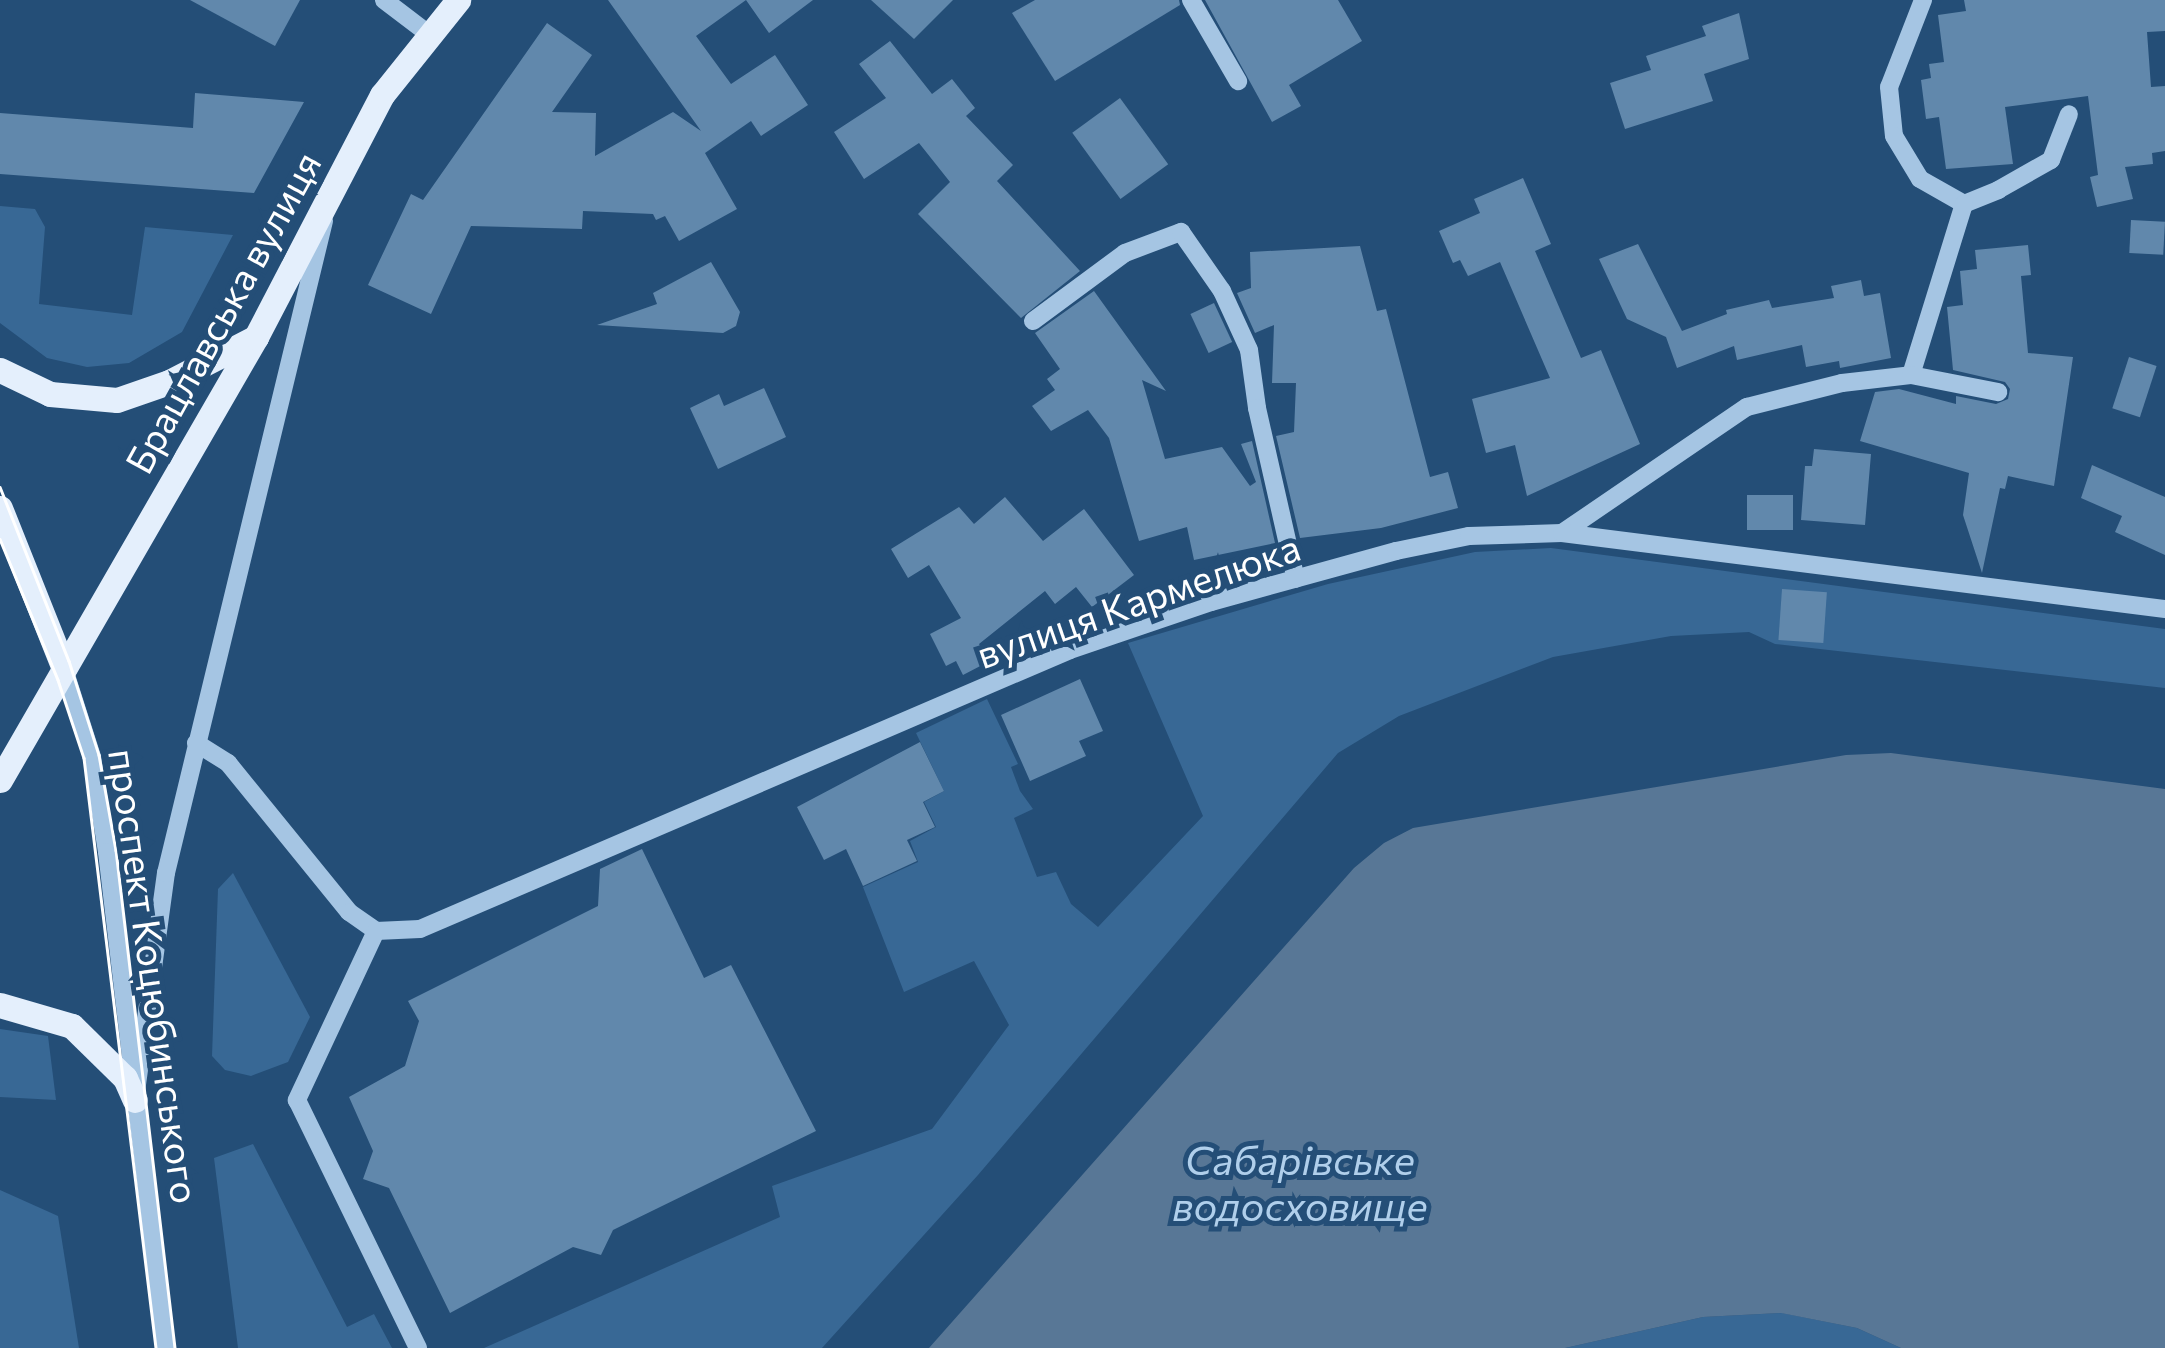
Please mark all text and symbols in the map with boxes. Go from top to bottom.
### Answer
street label: Брацлавська вулиця [115,143,329,481]
street label: вулиця Кармелюка [970,523,1306,677]
street label: проспект Коцюбинського [101,746,209,1206]
water label: Сабарівське водосховище [1172,1135,1428,1229]

